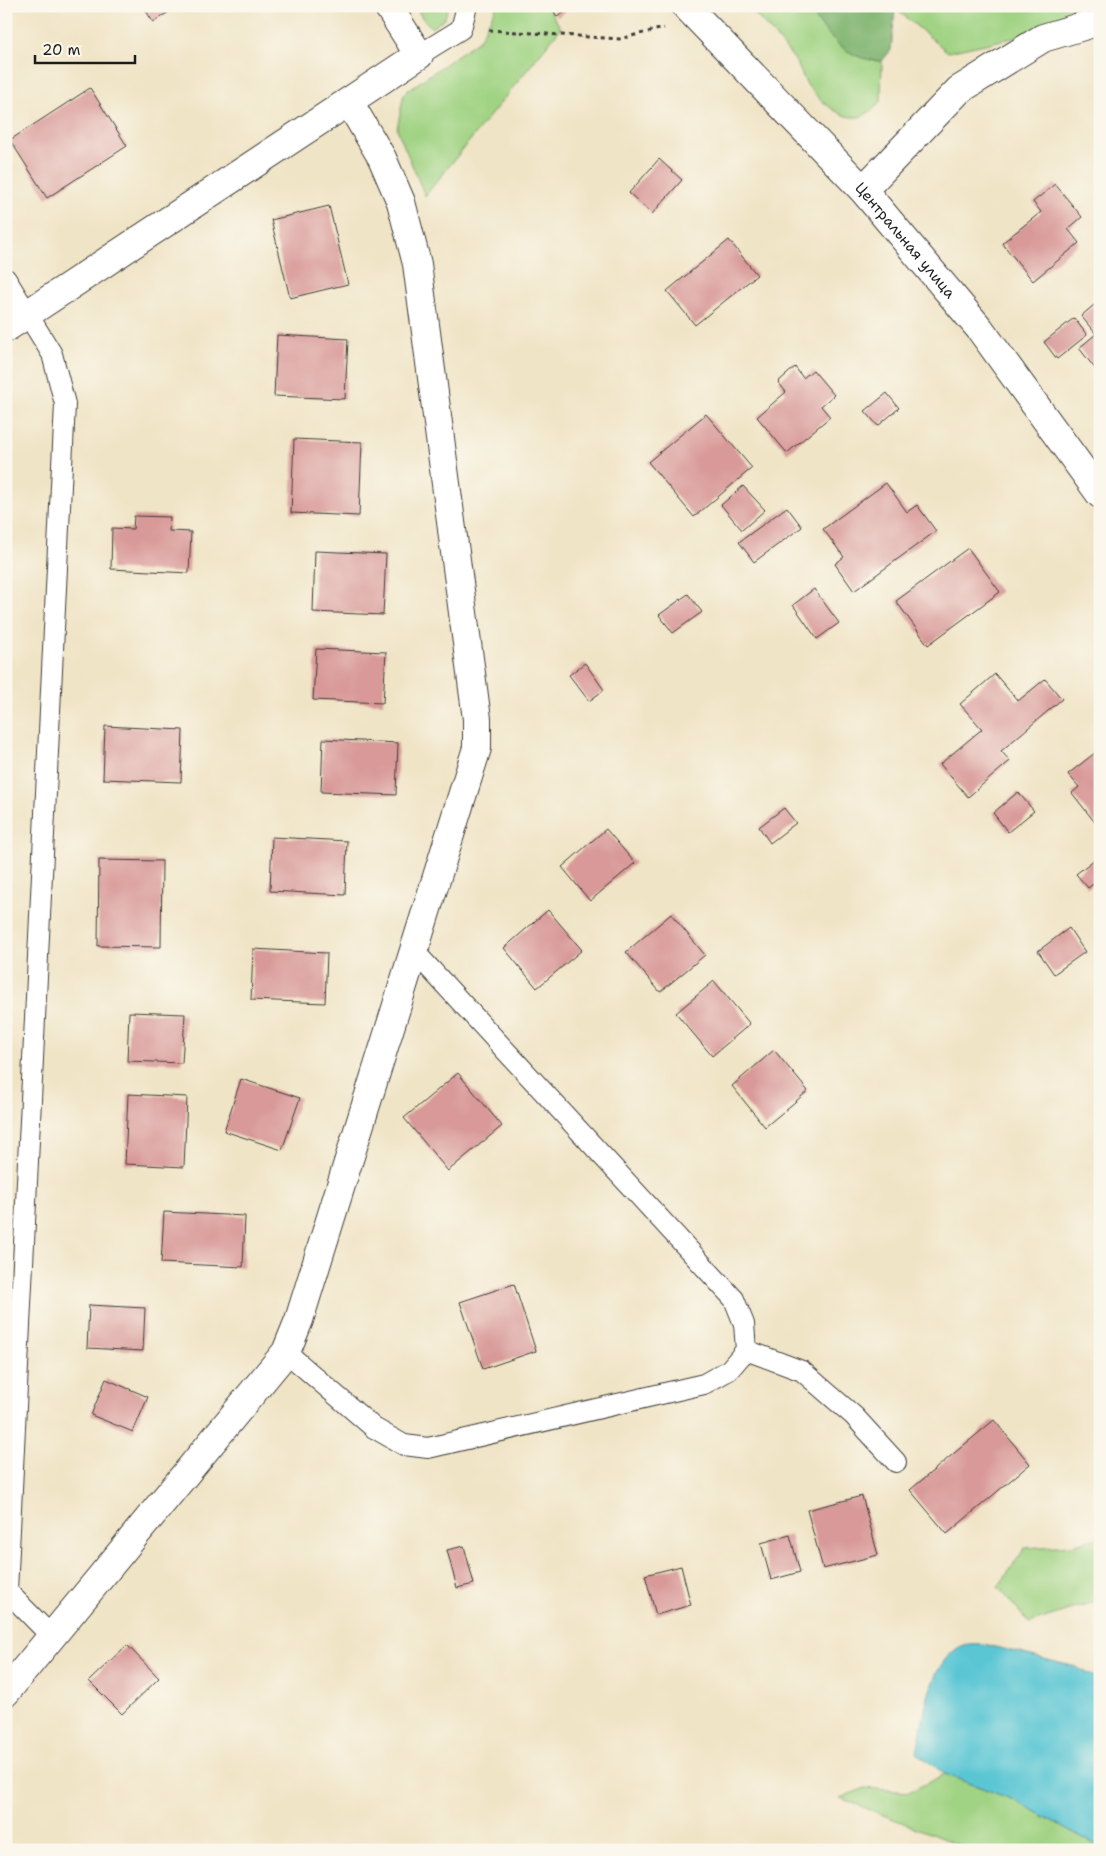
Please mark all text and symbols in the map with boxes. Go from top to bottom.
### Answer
scale bar [35,32,135,64]
text: 20 m [42,40,81,60]
street label: Центральная улица [851,178,960,303]

